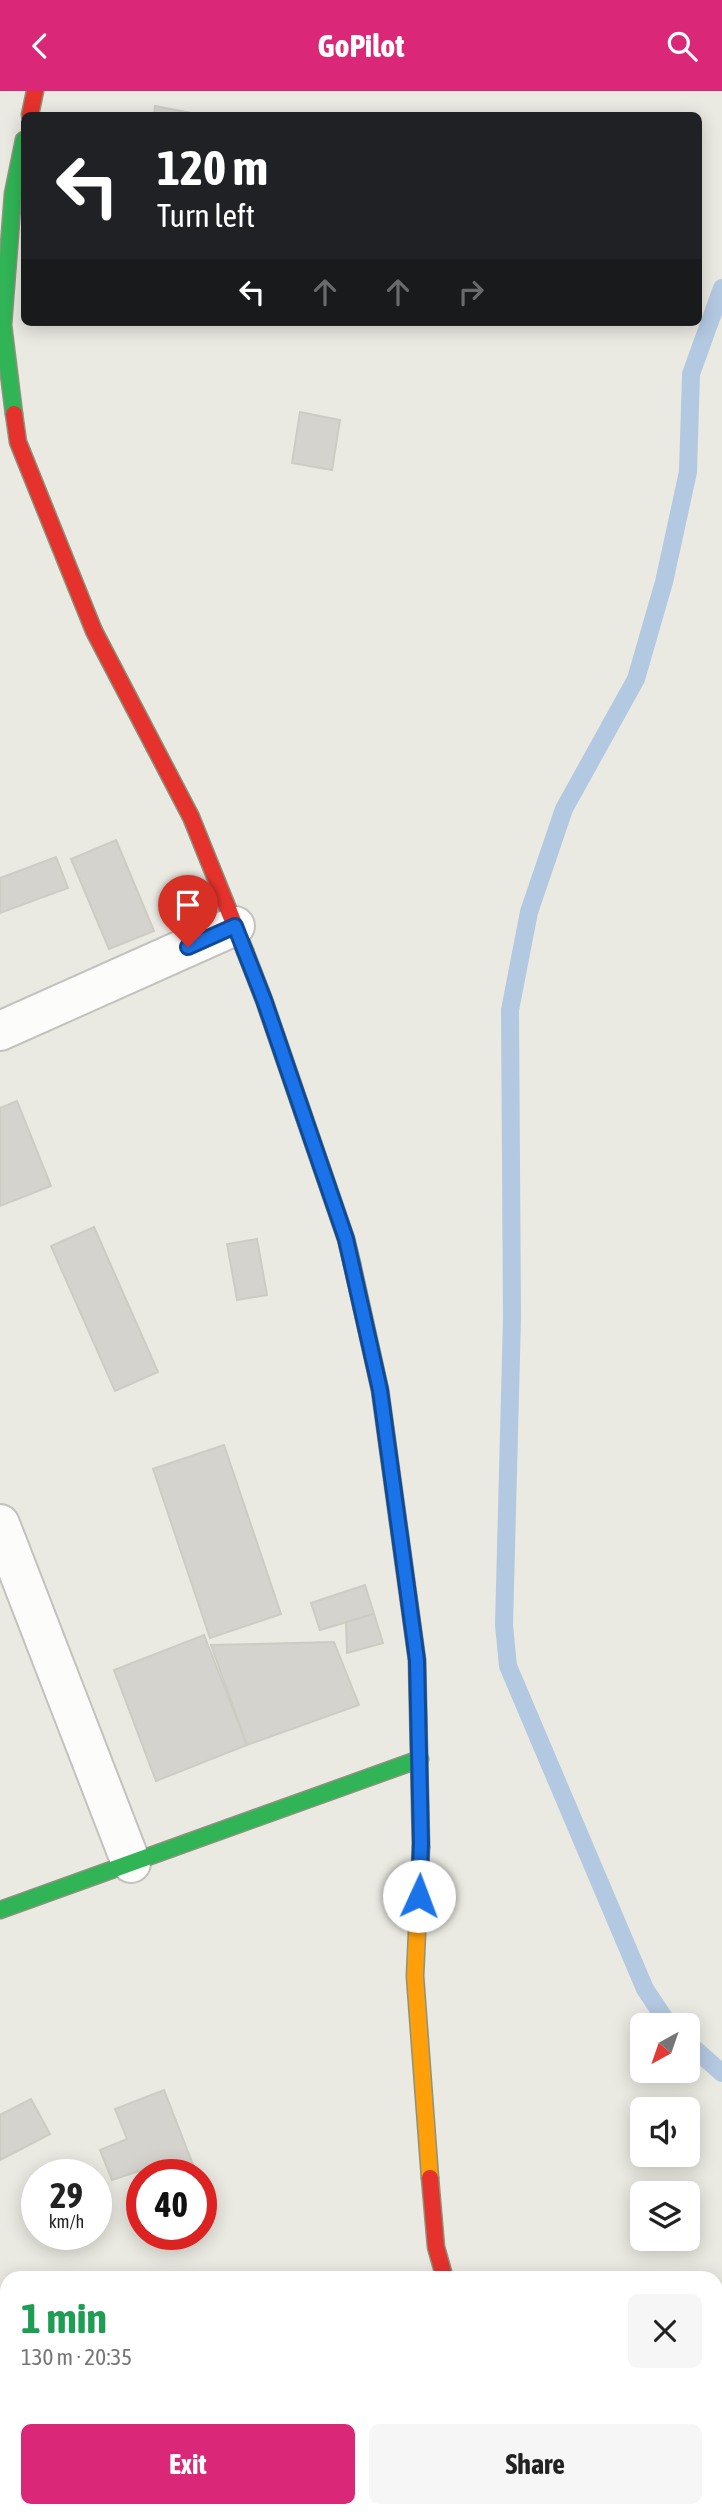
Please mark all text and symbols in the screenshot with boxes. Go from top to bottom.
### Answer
icon: back [21,27,59,65]
text: GoPilot [317,27,405,64]
icon: search [663,27,701,65]
text: 120 m [157,139,268,195]
icon: left [42,140,133,231]
text: Turn left [157,197,255,234]
icon: left [233,273,271,311]
icon: ahead [306,273,344,311]
icon: ahead [379,273,417,311]
icon: right [452,273,490,311]
pin [158,875,218,947]
icon: arrive [169,886,207,924]
position arrow [382,1859,456,1933]
north arrow [630,2013,700,2083]
map controls [630,2013,700,2251]
button: sound [630,2097,700,2167]
speed limit sign: 40 [126,2159,217,2250]
text: 29 [50,2175,83,2215]
button: layers [630,2181,700,2251]
text: km/h [49,2211,84,2232]
text: 1 min [21,2294,107,2342]
button: close [628,2294,702,2368]
text: 130 m · 20:35 [21,2344,132,2370]
button: Exit [21,2424,355,2504]
button: Share [369,2424,702,2504]

